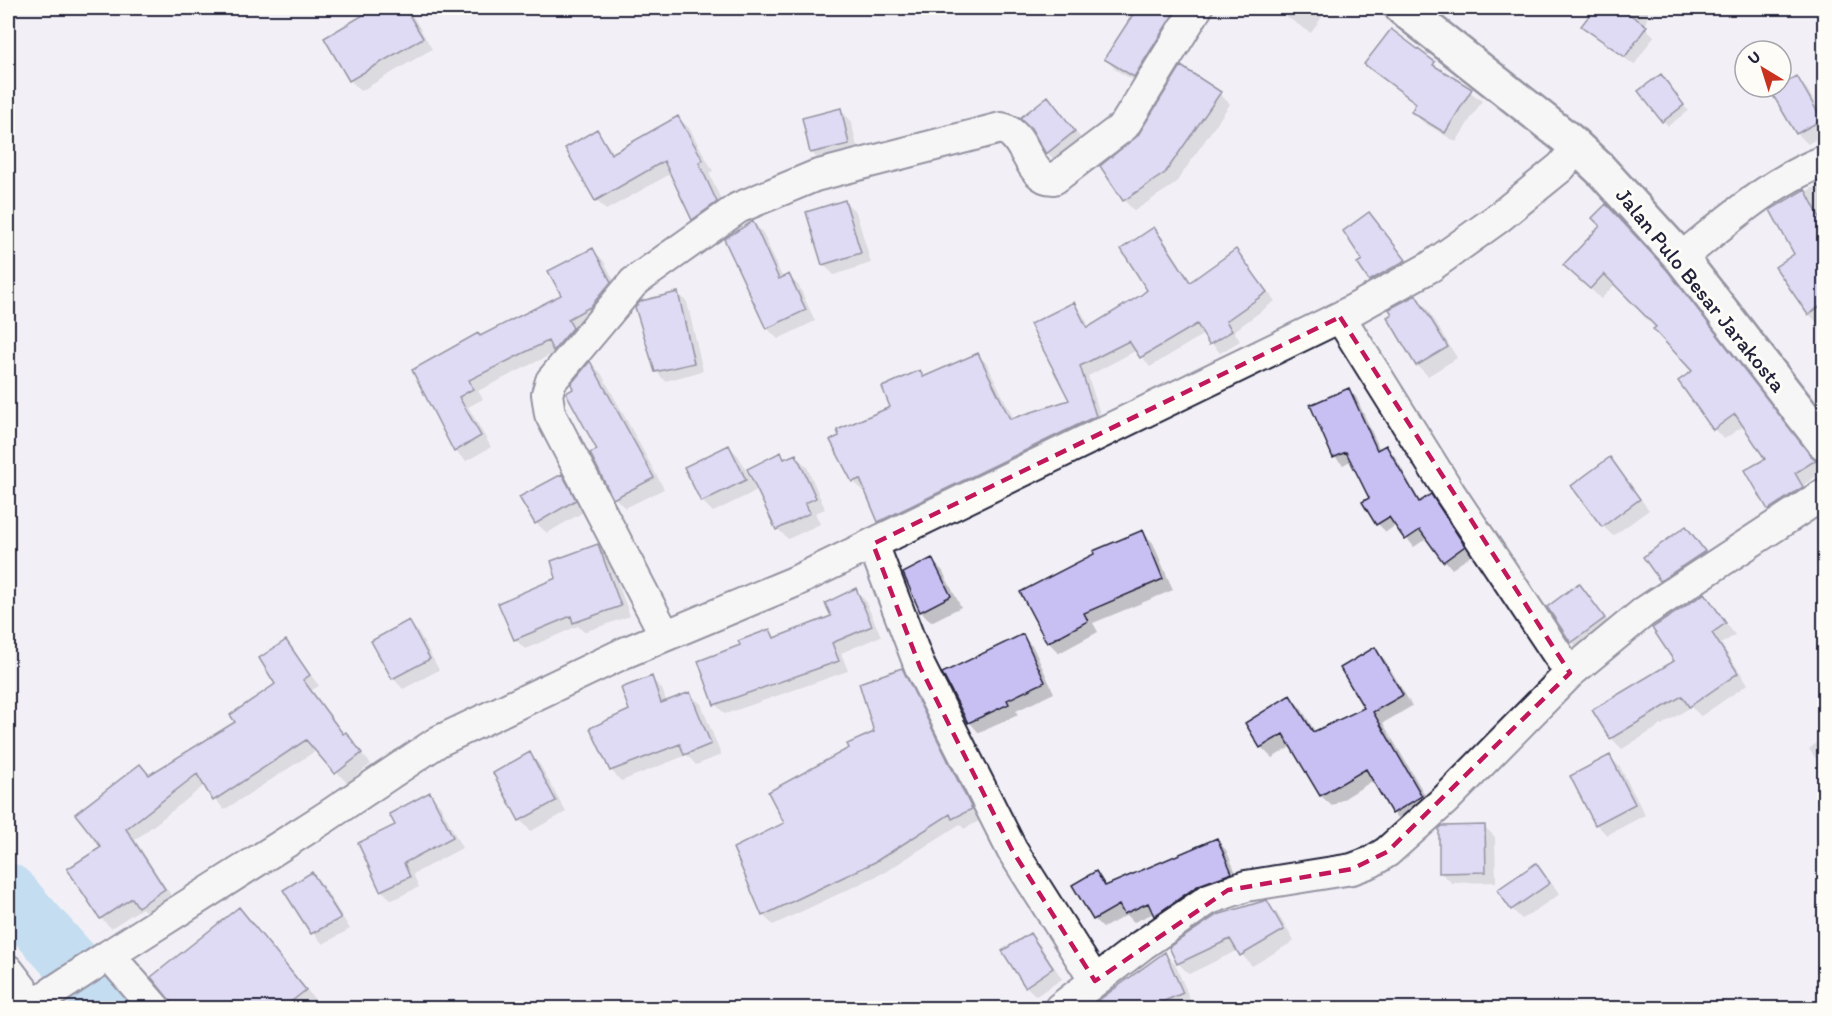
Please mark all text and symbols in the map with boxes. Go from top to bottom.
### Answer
north arrow [1733,39,1793,99]
text: U [1744,47,1764,68]
street label: Jalan Pulo Besar Jarakosta [1610,182,1792,398]

